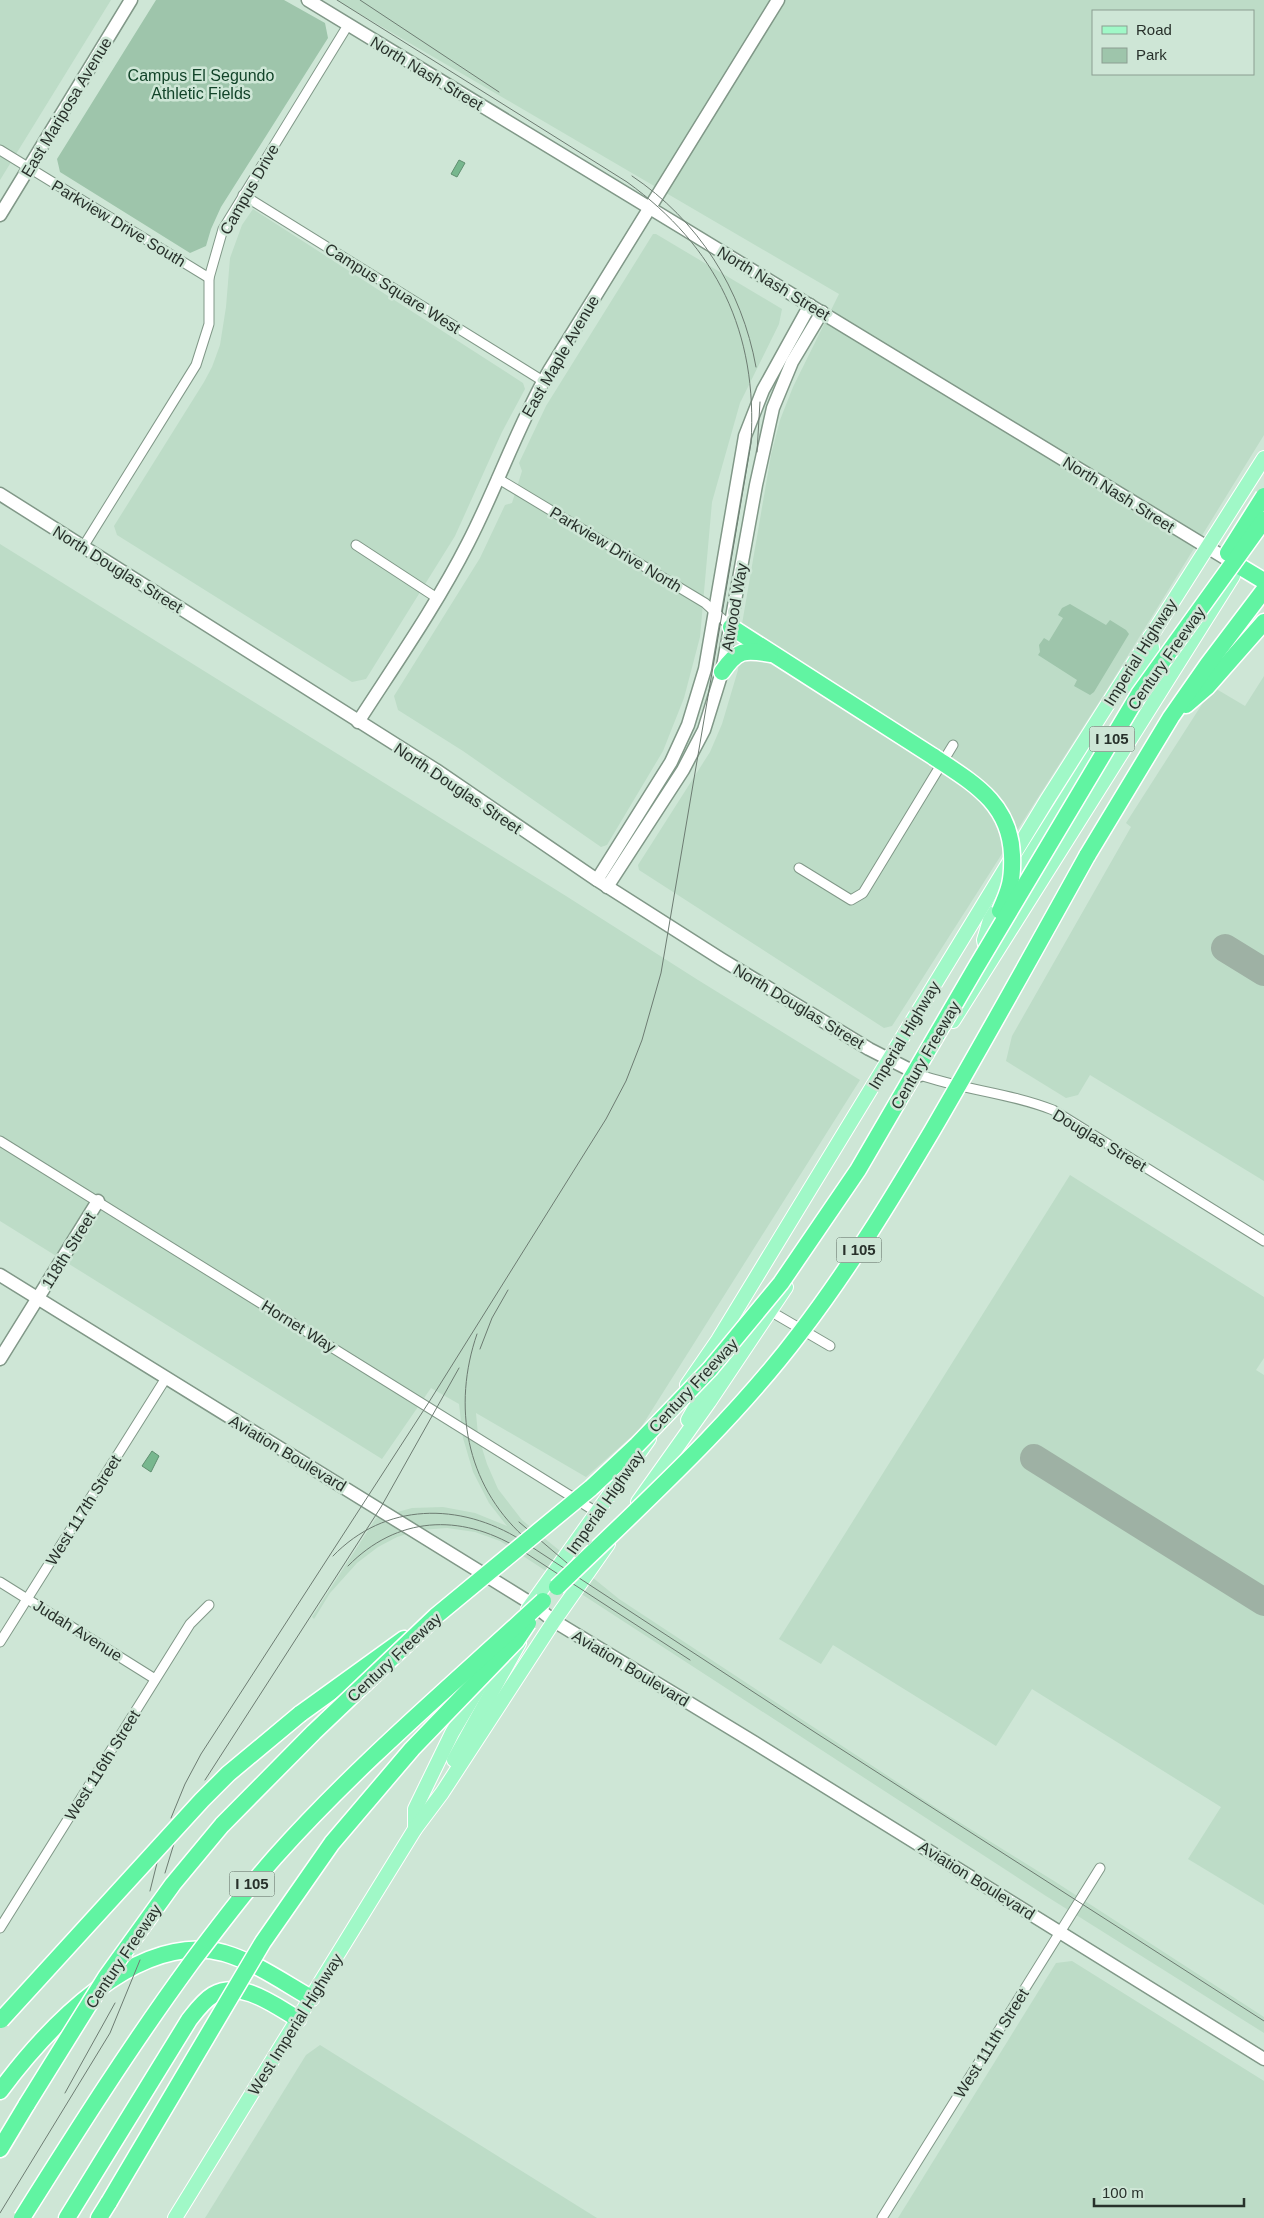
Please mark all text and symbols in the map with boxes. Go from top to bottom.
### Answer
legend [1092,10,1254,75]
text: Road [1136,21,1172,38]
street label: North Nash Street [367,33,486,114]
street label: East Mariposa Avenue [18,34,115,180]
text: Park [1136,46,1167,63]
park label: Campus El Segundo Athletic Fields [128,67,274,102]
street label: Campus Drive [217,141,282,237]
street label: Parkview Drive South [49,177,189,270]
street label: Campus Square West [322,240,464,337]
street label: North Nash Street [714,243,833,324]
street label: East Maple Avenue [519,292,602,420]
street label: North Nash Street [1060,453,1178,536]
street label: Parkview Drive North [547,503,685,595]
street label: North Douglas Street [50,523,186,617]
street label: Atwood Way [718,562,751,652]
street label: Imperial Highway [1101,596,1180,709]
street label: Century Freeway [1125,604,1208,713]
road number: I 105 [1090,726,1134,752]
street label: North Douglas Street [391,740,525,838]
street label: North Douglas Street [730,961,868,1052]
street label: Imperial Highway [866,978,943,1092]
street label: Century Freeway [888,998,963,1112]
street label: Douglas Street [1050,1106,1150,1175]
street label: 118th Street [38,1209,99,1291]
road number: I 105 [836,1238,882,1262]
street label: Hornet Way [259,1297,339,1356]
street label: Century Freeway [646,1335,741,1436]
street label: Aviation Boulevard [226,1412,349,1495]
street label: Imperial Highway [563,1447,648,1557]
street label: West 117th Street [43,1452,124,1568]
street label: Judah Avenue [30,1596,125,1664]
street label: Century Freeway [344,1610,445,1705]
street label: Aviation Boulevard [569,1627,692,1710]
street label: West 116th Street [62,1707,143,1823]
street label: Aviation Boulevard [916,1838,1038,1923]
road number: I 105 [230,1872,274,1896]
street label: Century Freeway [82,1901,165,2012]
street label: West Imperial Highway [245,1951,346,2098]
street label: West 111th Street [951,1985,1032,2101]
scale bar [1094,2176,1244,2208]
text: 100 m [1102,2184,1144,2201]

